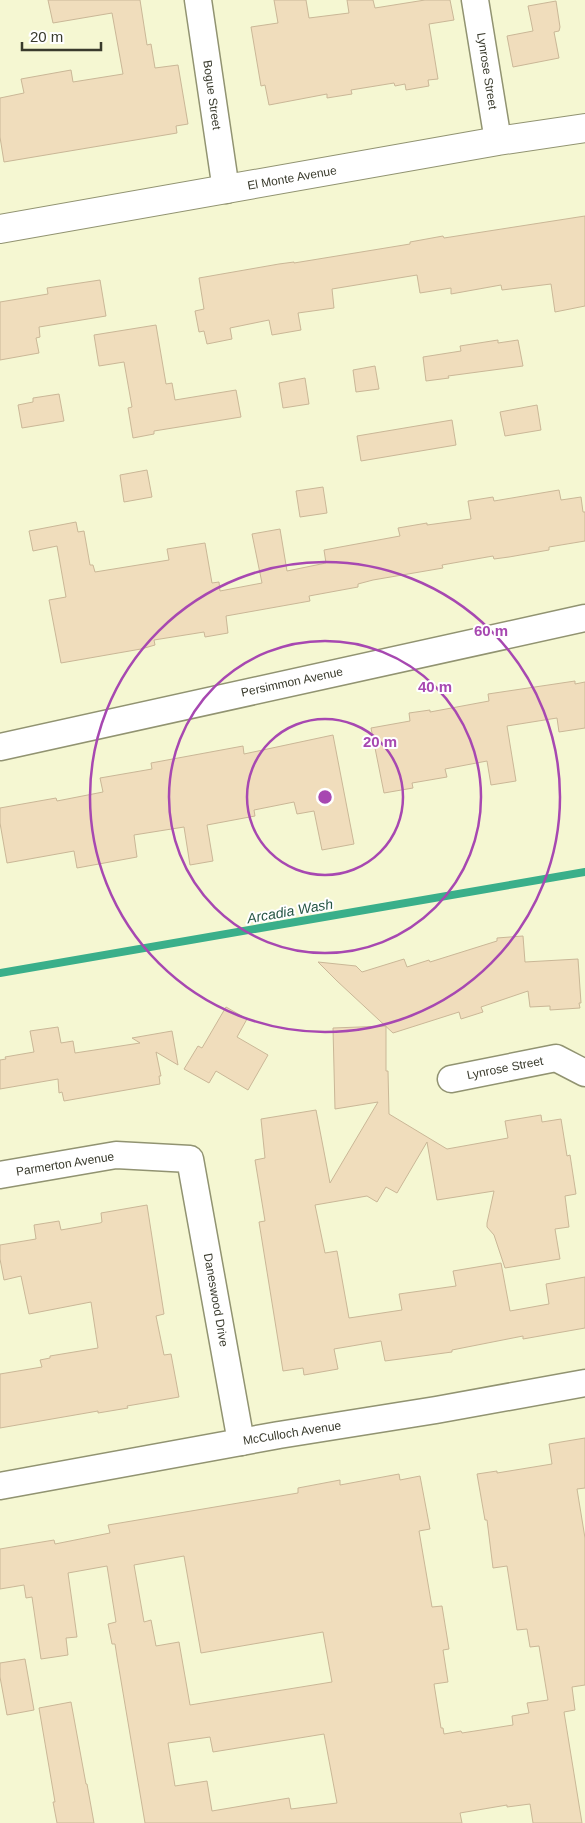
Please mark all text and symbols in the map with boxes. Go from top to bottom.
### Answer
scale bar [22,20,101,52]
text: 20 m [30,28,63,45]
street label: Lynrose Street [474,32,500,111]
street label: Bogue Street [200,59,224,131]
street label: El Monte Avenue [246,163,338,193]
text: 60 m [474,622,508,639]
street label: Persimmon Avenue [240,664,345,700]
text: 40 m [418,678,452,695]
text: 20 m [363,733,397,750]
centre of rings [316,788,334,806]
water label: Arcadia Wash [245,896,334,927]
street label: Lynrose Street [466,1054,545,1082]
street label: Parmerton Avenue [15,1149,115,1179]
street label: Daneswood Drive [201,1252,231,1348]
street label: McCulloch Avenue [242,1418,342,1448]

